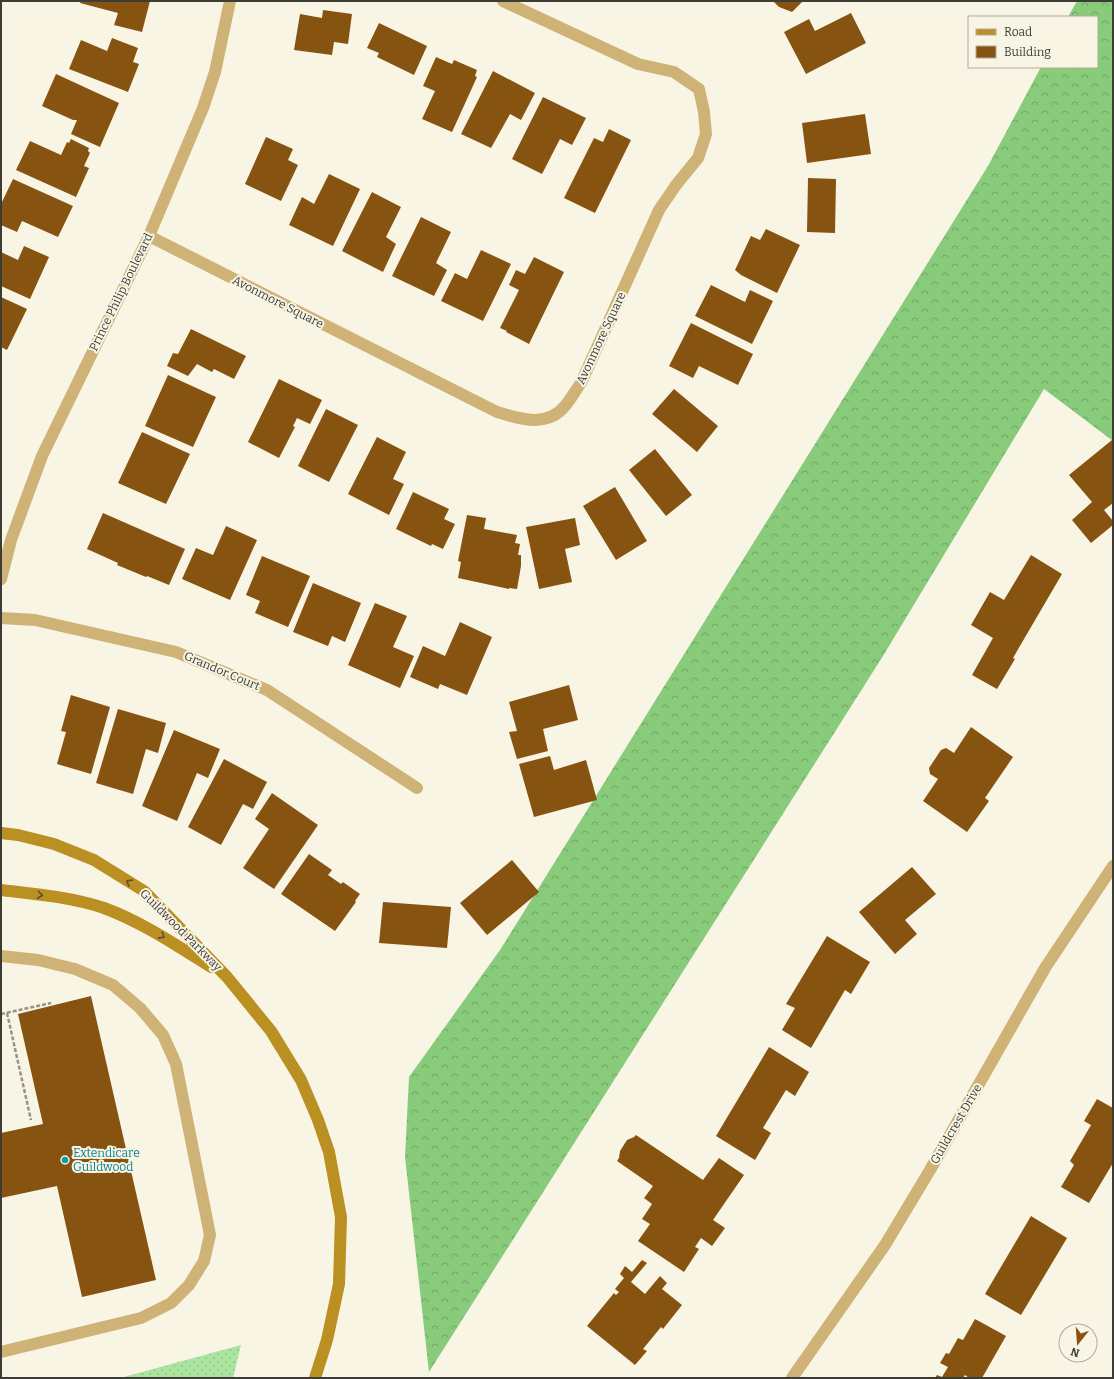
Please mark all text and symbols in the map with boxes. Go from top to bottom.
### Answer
legend [968,16,1098,68]
text: Road [1004,25,1032,39]
text: Building [1004,45,1051,59]
street label: Prince Philip Boulevard [86,231,156,353]
street label: Avonmore Square [230,273,326,331]
street label: Avonmore Square [573,290,629,386]
street label: Grandor Court [182,649,263,694]
one-way arrow [127,880,134,887]
street label: Guildwood Parkway [137,886,225,974]
one-way arrow [37,890,43,899]
one-way arrow [158,932,165,939]
street label: Guildcrest Drive [927,1082,985,1166]
place label: Extendicare Guildwood [73,1146,140,1174]
marker: Extendicare Guildwood [60,1155,70,1165]
north arrow [1058,1323,1098,1363]
text: N [1069,1344,1081,1360]

